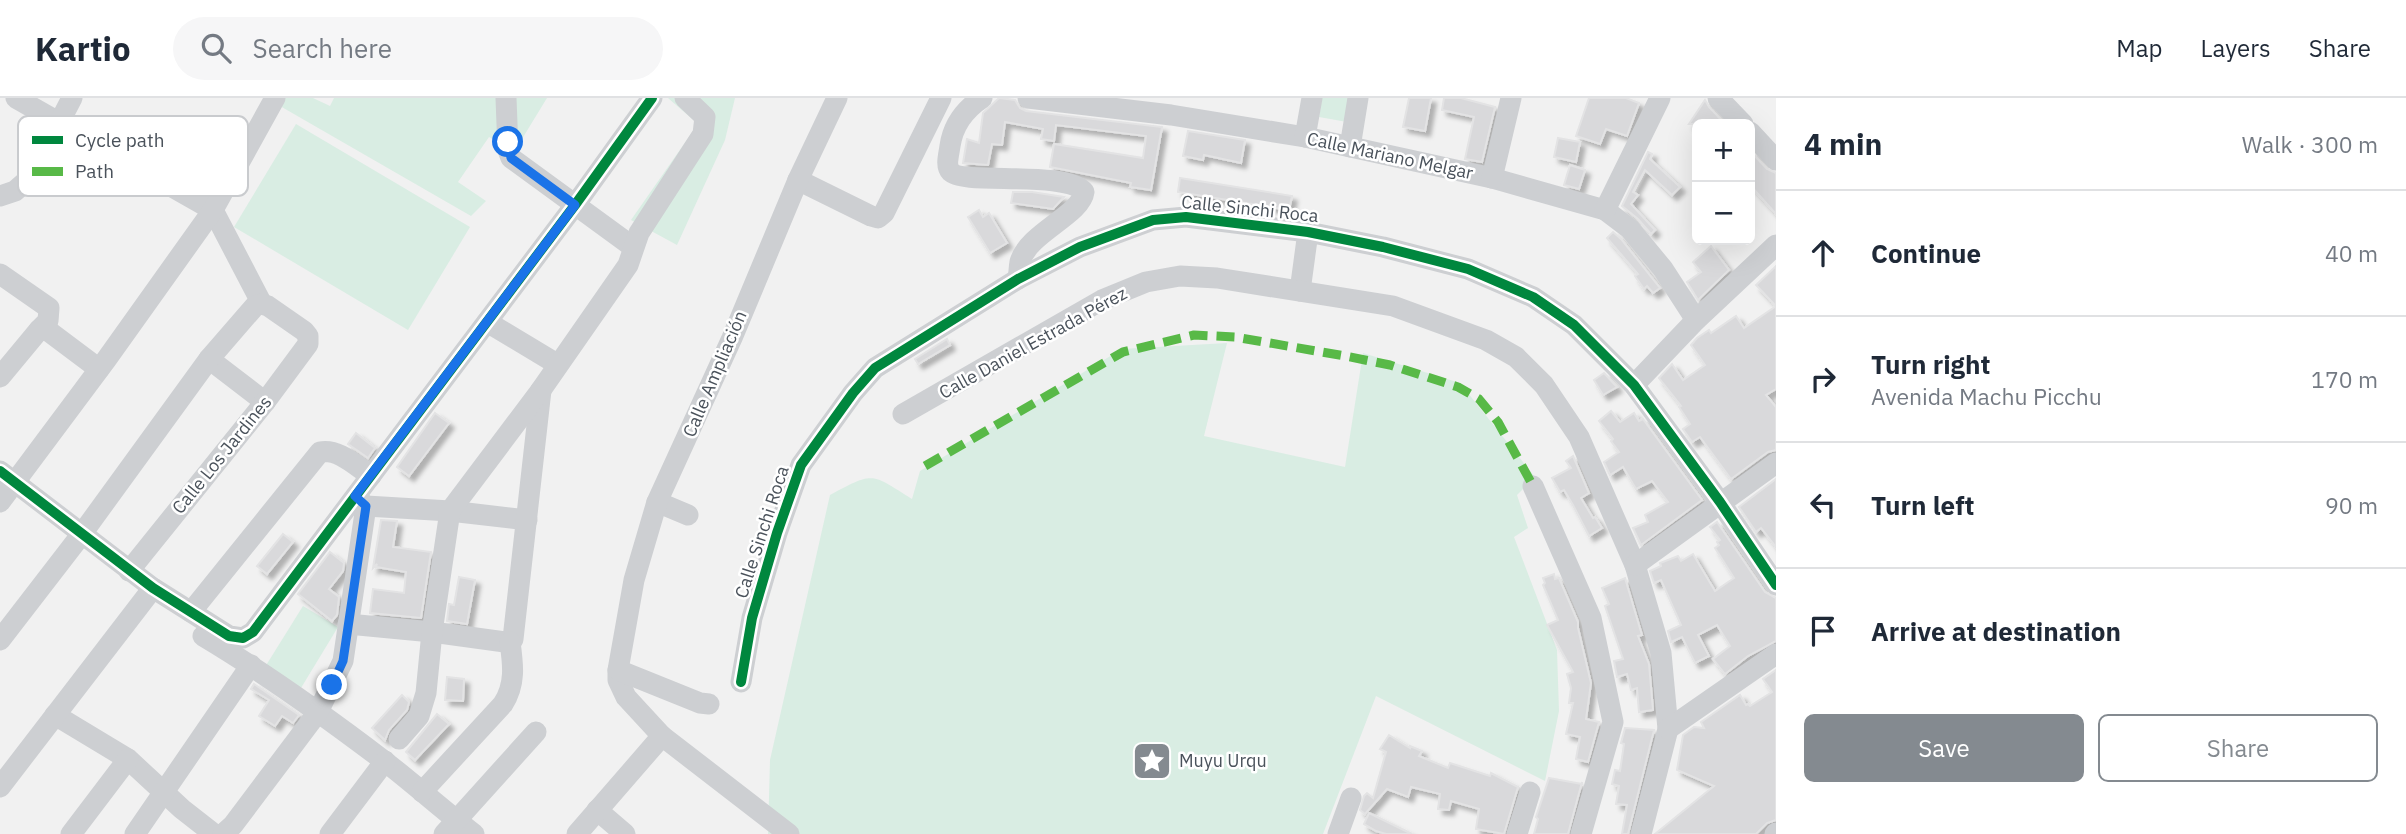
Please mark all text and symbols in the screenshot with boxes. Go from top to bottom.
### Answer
search box [173,17,663,80]
text: Kartio [35,27,131,70]
icon: search [197,29,235,67]
text: Search here [253,31,392,65]
text: Map [2116,32,2163,64]
text: Layers [2201,32,2271,64]
text: Share [2309,32,2371,64]
legend [18,116,248,196]
map controls [1692,119,1755,245]
button: + [1692,119,1755,182]
text: 4 min [1804,124,1882,163]
route start [492,126,523,157]
street label: Calle Mariano Melgar [1305,127,1476,184]
text: Cycle path [75,128,164,152]
text: Walk · 300 m [2242,129,2378,159]
text: Path [75,159,114,183]
button: − [1692,182,1755,245]
street label: Calle Sinchi Roca [1180,190,1320,227]
icon: ahead [1804,234,1842,272]
text: Continue [1871,236,1981,270]
text: 40 m [2325,238,2378,268]
street label: Calle Daniel Estrada Pérez [935,281,1131,404]
street label: Calle Ampliación [678,307,752,441]
text: Turn right [1871,347,1990,381]
icon: right [1804,360,1842,398]
text: 170 m [2311,364,2378,394]
text: Avenida Machu Picchu [1871,381,2102,411]
street label: Calle Los Jardines [167,391,276,519]
street label: Calle Sinchi Roca [729,462,794,601]
icon: left [1804,486,1842,524]
text: Turn left [1871,488,1974,522]
text: 90 m [2325,490,2378,520]
icon: arrive [1804,612,1842,650]
text: Arrive at destination [1871,614,2121,648]
route end [316,669,347,700]
button: Save [1804,714,2084,782]
button: Share [2098,714,2378,782]
place icon: Muyu Urqu [1131,740,1173,782]
place label: Muyu Urqu [1179,749,1267,772]

